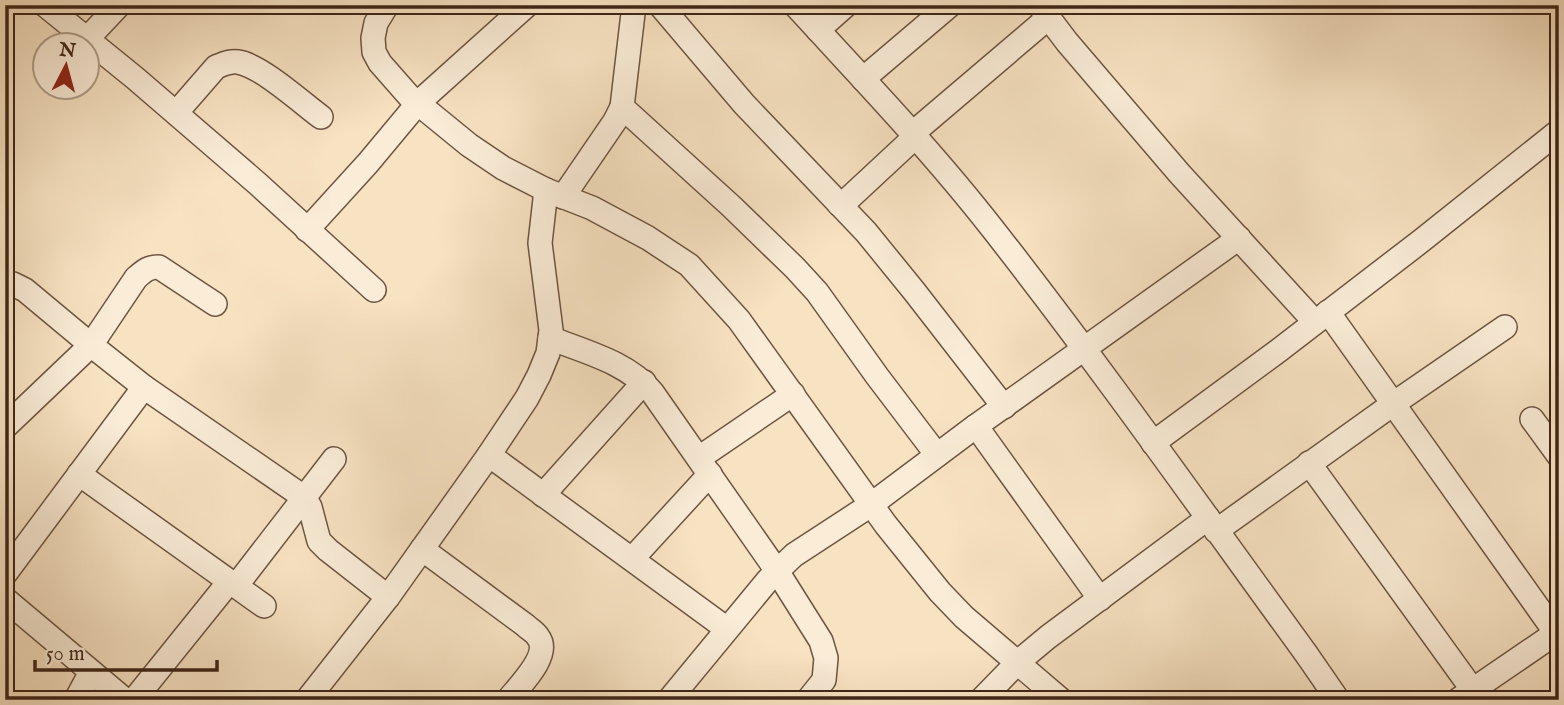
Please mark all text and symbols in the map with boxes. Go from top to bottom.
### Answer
north arrow [32,32,102,102]
text: N [57,38,78,64]
scale bar [35,628,217,672]
text: 50 m [46,641,85,668]

